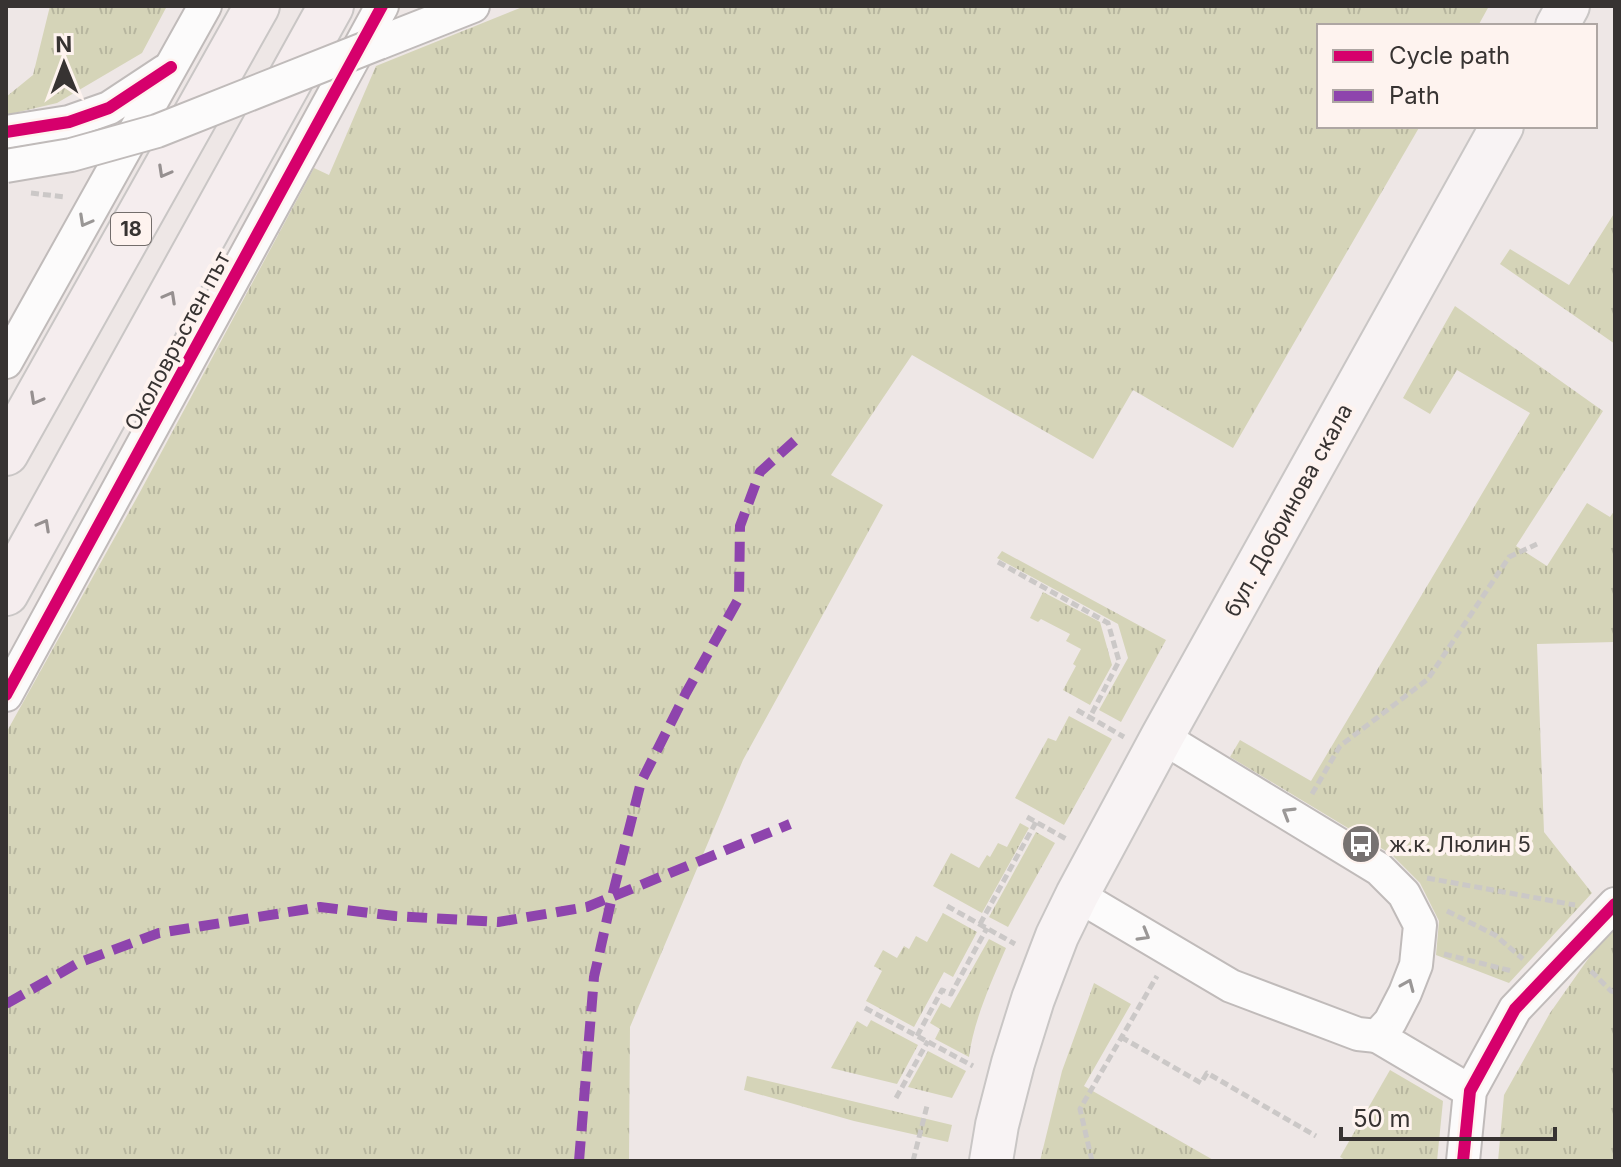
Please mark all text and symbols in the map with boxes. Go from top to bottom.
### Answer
north arrow [24,24,104,104]
legend [1317,24,1597,128]
text: N [55,31,72,57]
text: Cycle path [1389,41,1510,70]
text: Path [1389,81,1440,110]
one-way arrow [158,164,173,178]
one-way arrow [79,212,95,227]
road number: 18 [111,213,151,245]
street label: Околовръстен път [119,247,235,435]
one-way arrow [160,292,176,306]
one-way arrow [31,390,46,405]
street label: бул. Добринова скала [1219,399,1357,621]
one-way arrow [34,519,50,533]
one-way arrow [1282,807,1297,823]
bus stop icon: ж.к. Люлин 5 [1340,823,1382,865]
place label: ж.к. Люлин 5 [1389,831,1531,857]
one-way arrow [1135,925,1150,941]
one-way arrow [1398,979,1415,993]
scale bar [1341,1091,1555,1141]
text: 50 m [1353,1104,1411,1133]

